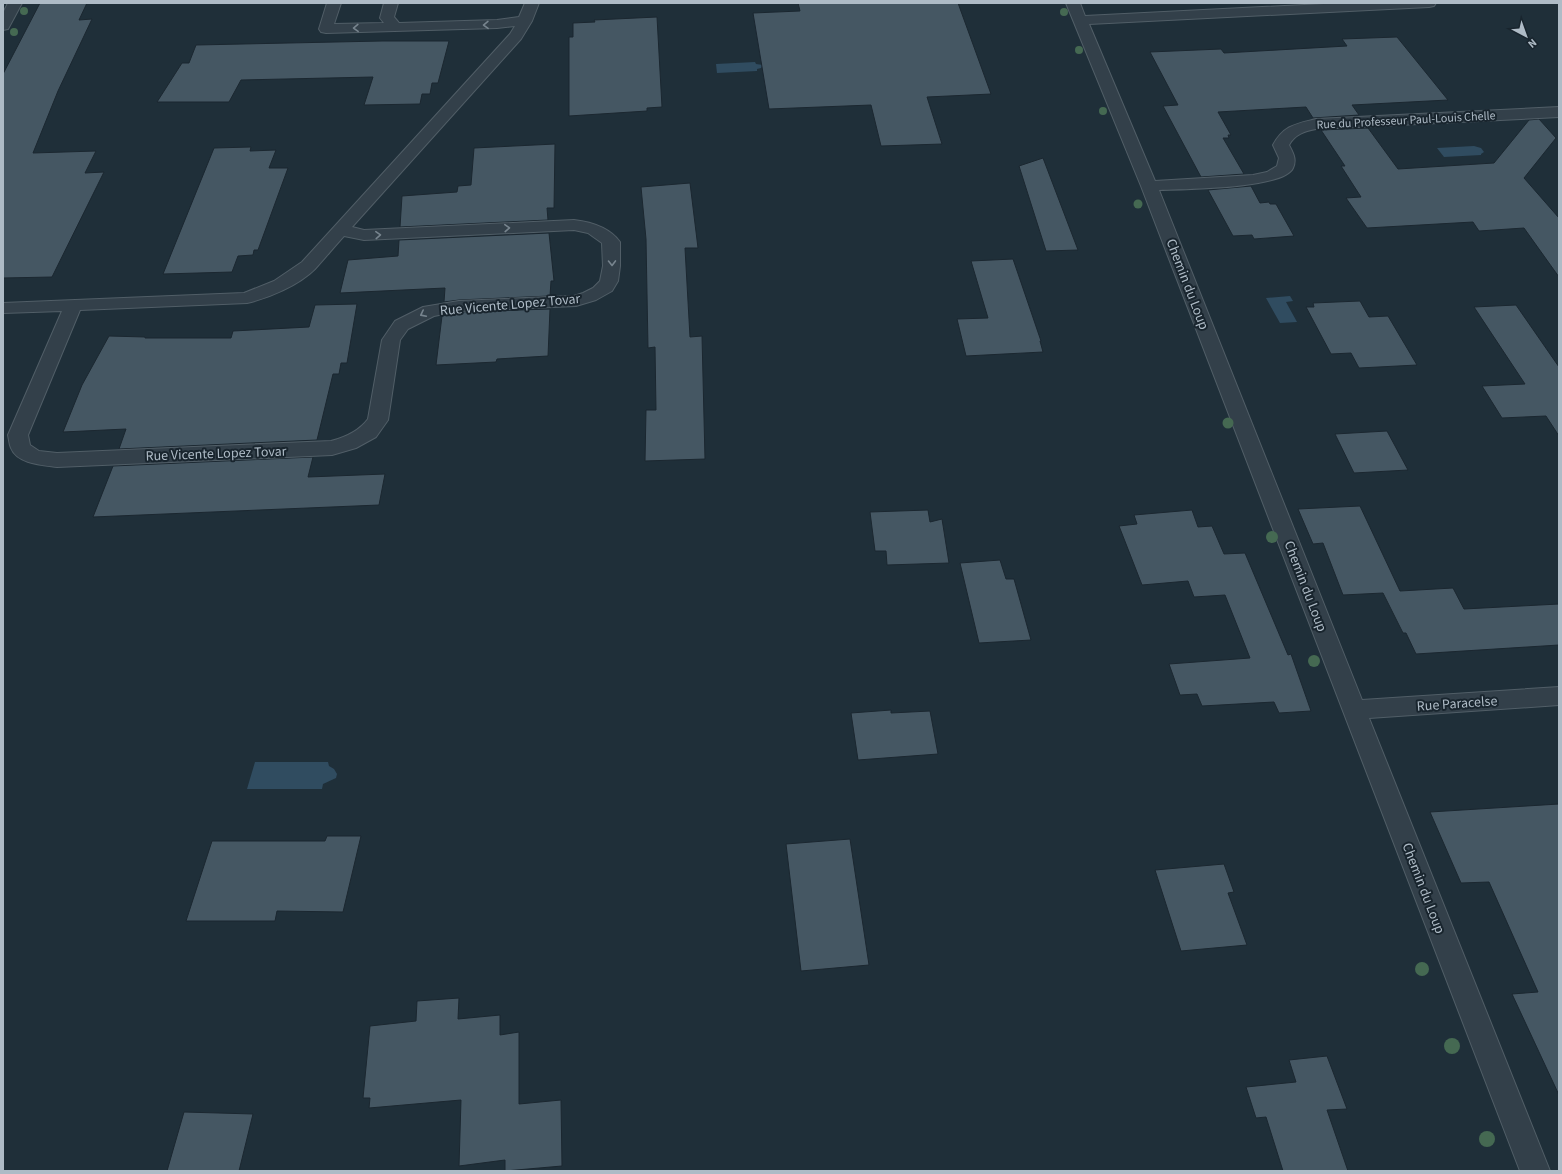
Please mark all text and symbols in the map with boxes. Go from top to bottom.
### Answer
north arrow [1506,16,1546,56]
one-way arrow [483,21,489,29]
one-way arrow [353,24,359,32]
text: N [1525,35,1540,51]
street label: Rue du Professeur Paul-Louis Chelle [1316,107,1496,134]
one-way arrow [504,224,510,232]
one-way arrow [375,230,381,239]
street label: Chemin du Loup [1161,236,1214,333]
one-way arrow [607,260,616,266]
street label: Rue Vicente Lopez Tovar [439,289,581,321]
one-way arrow [420,309,427,317]
street label: Rue Vicente Lopez Tovar [145,442,287,466]
street label: Chemin du Loup [1279,538,1332,635]
street label: Rue Paracelse [1416,691,1498,717]
street label: Chemin du Loup [1397,840,1450,937]

